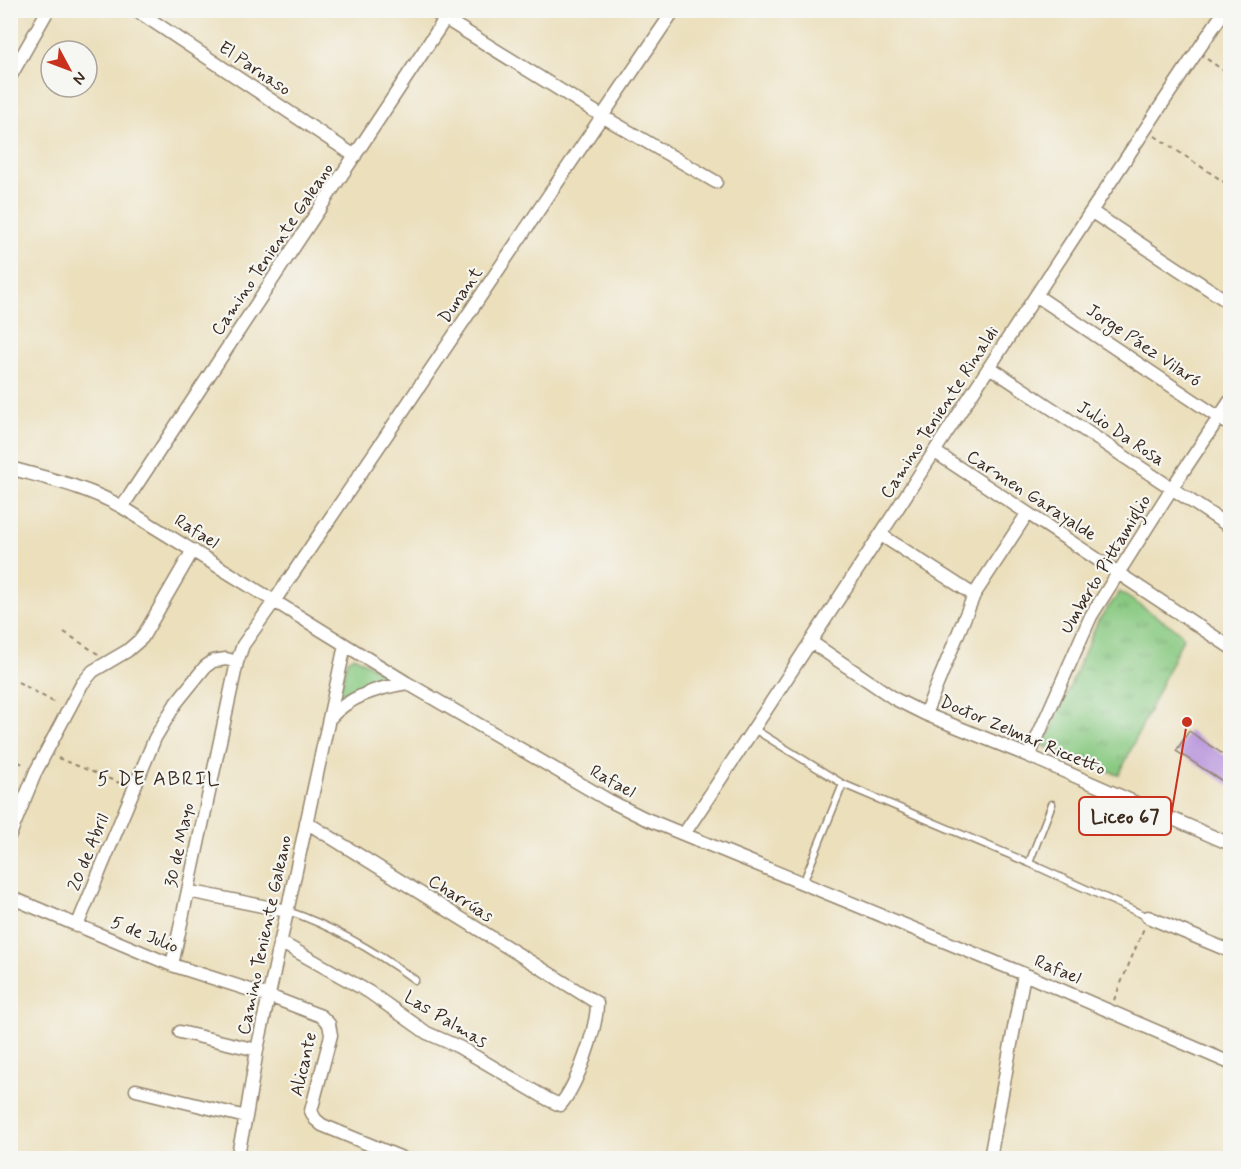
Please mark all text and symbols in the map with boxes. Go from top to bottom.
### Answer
street label: El Parnaso [214,36,295,102]
north arrow [39,39,99,99]
text: N [68,67,91,89]
street label: Camino Teniente Galeano [206,158,340,341]
street label: Dunant [433,262,489,329]
street label: Jorge Páez Vilaró [1081,298,1206,394]
street label: Camino Teniente Rinaldi [875,322,1005,504]
street label: Julio Da Rosa [1072,396,1169,472]
street label: Carmen Garayalde [962,445,1101,547]
street label: Umberto Pittamiglio [1055,491,1159,640]
street label: Rafael [170,509,223,555]
street label: Doctor Zelmar Riccetto [936,690,1109,782]
street label: Rafael [585,760,640,804]
district label: 5 DE ABRIL [97,766,221,793]
callout: Liceo 67 [1079,797,1171,835]
street label: 30 de Mayo [159,801,201,890]
text: Liceo 67 [1091,804,1159,831]
street label: 20 de Abril [63,810,115,895]
street label: Camino Teniente Galeano [232,833,298,1037]
street label: Charrúas [423,869,498,928]
street label: 5 de Julio [107,910,182,959]
street label: Rafael [1031,949,1085,990]
street label: Las Palmas [399,986,492,1054]
street label: Alicante [285,1030,323,1099]

